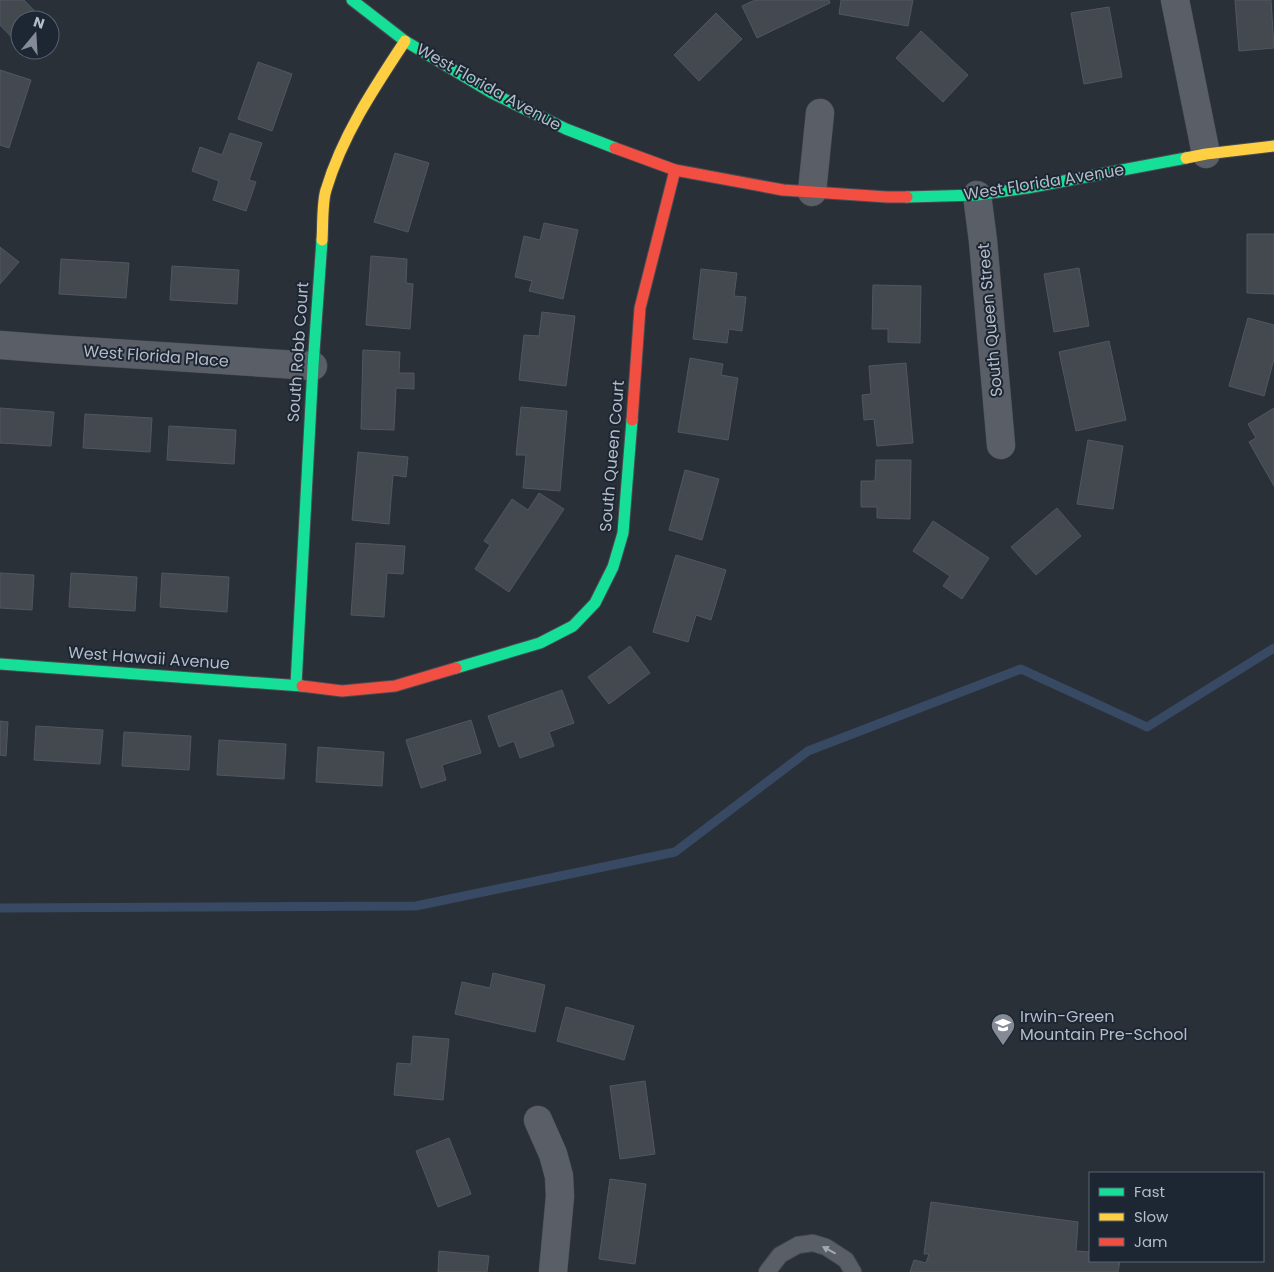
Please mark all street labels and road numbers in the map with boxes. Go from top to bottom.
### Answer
street label: West Florida Avenue [413,38,566,136]
street label: West Florida Avenue [962,158,1126,206]
street label: South Queen Street [972,242,1008,398]
street label: South Robb Court [282,281,314,423]
street label: West Florida Place [83,339,230,373]
street label: South Queen Court [594,379,630,533]
street label: West Hawaii Avenue [67,641,231,675]

